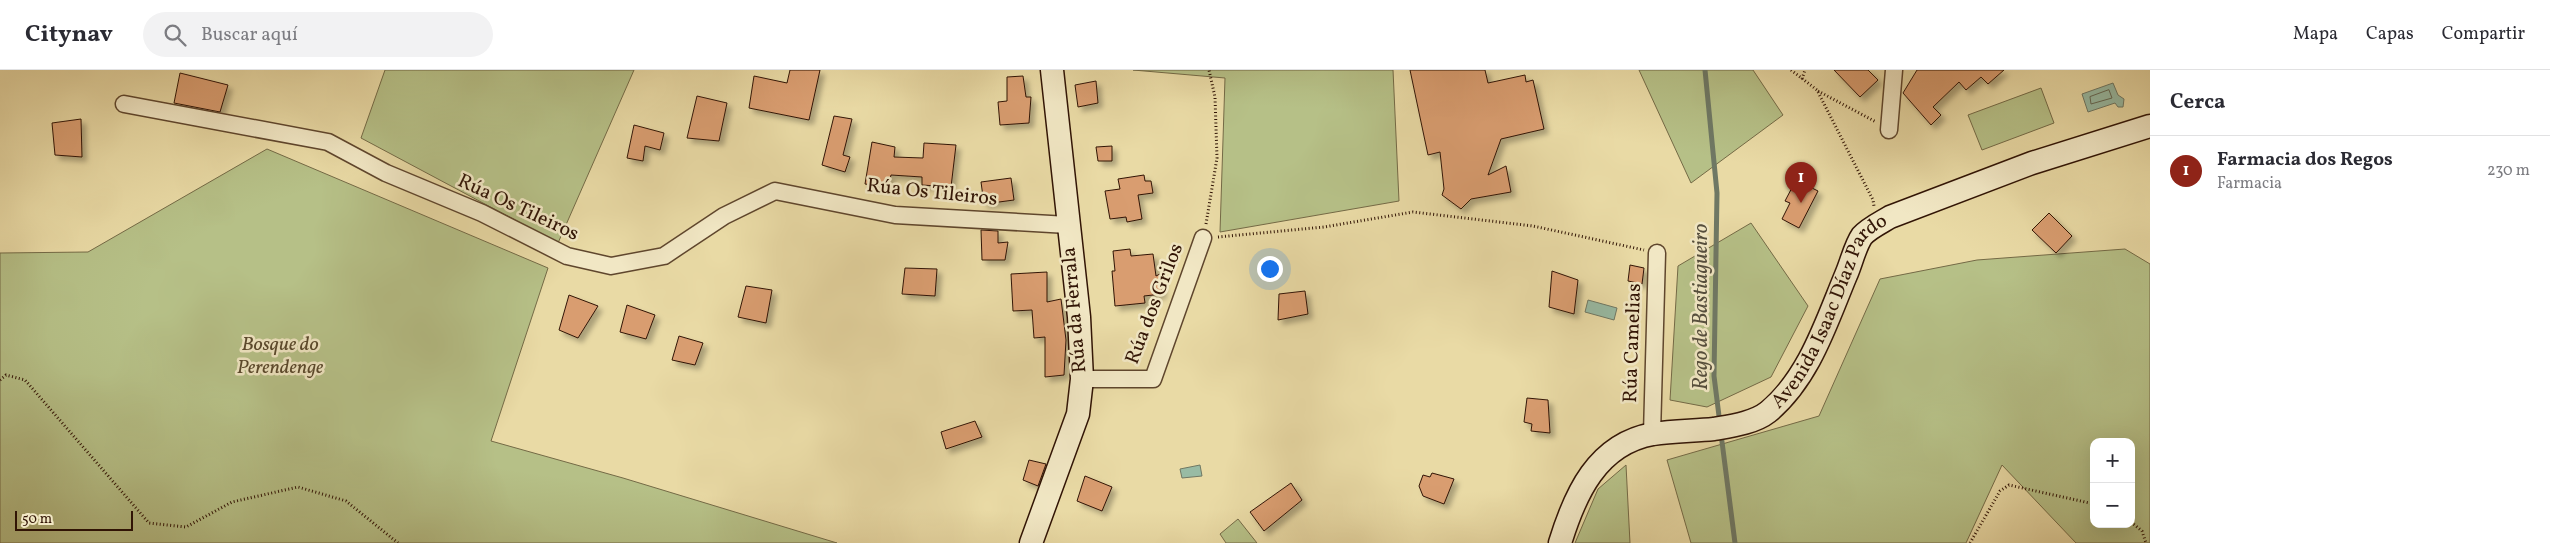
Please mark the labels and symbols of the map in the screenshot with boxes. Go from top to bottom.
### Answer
pin: 1 [1785,162,1817,203]
street label: Rúa Os Tileiros [453,168,583,248]
street label: Rúa Os Tileiros [865,172,999,214]
street label: Avenida Isaac Díaz Pardo [1765,207,1893,415]
water label: Rego de Bastiagueiro [1687,223,1716,390]
street label: Rúa dos Grilos [1119,239,1191,369]
street label: Rúa da Ferrala [1056,246,1094,374]
your location [1257,256,1283,282]
street label: Rúa Camelias [1617,283,1649,403]
park label: Bosque do Perendenge [237,331,324,382]
scale bar [15,508,132,531]

